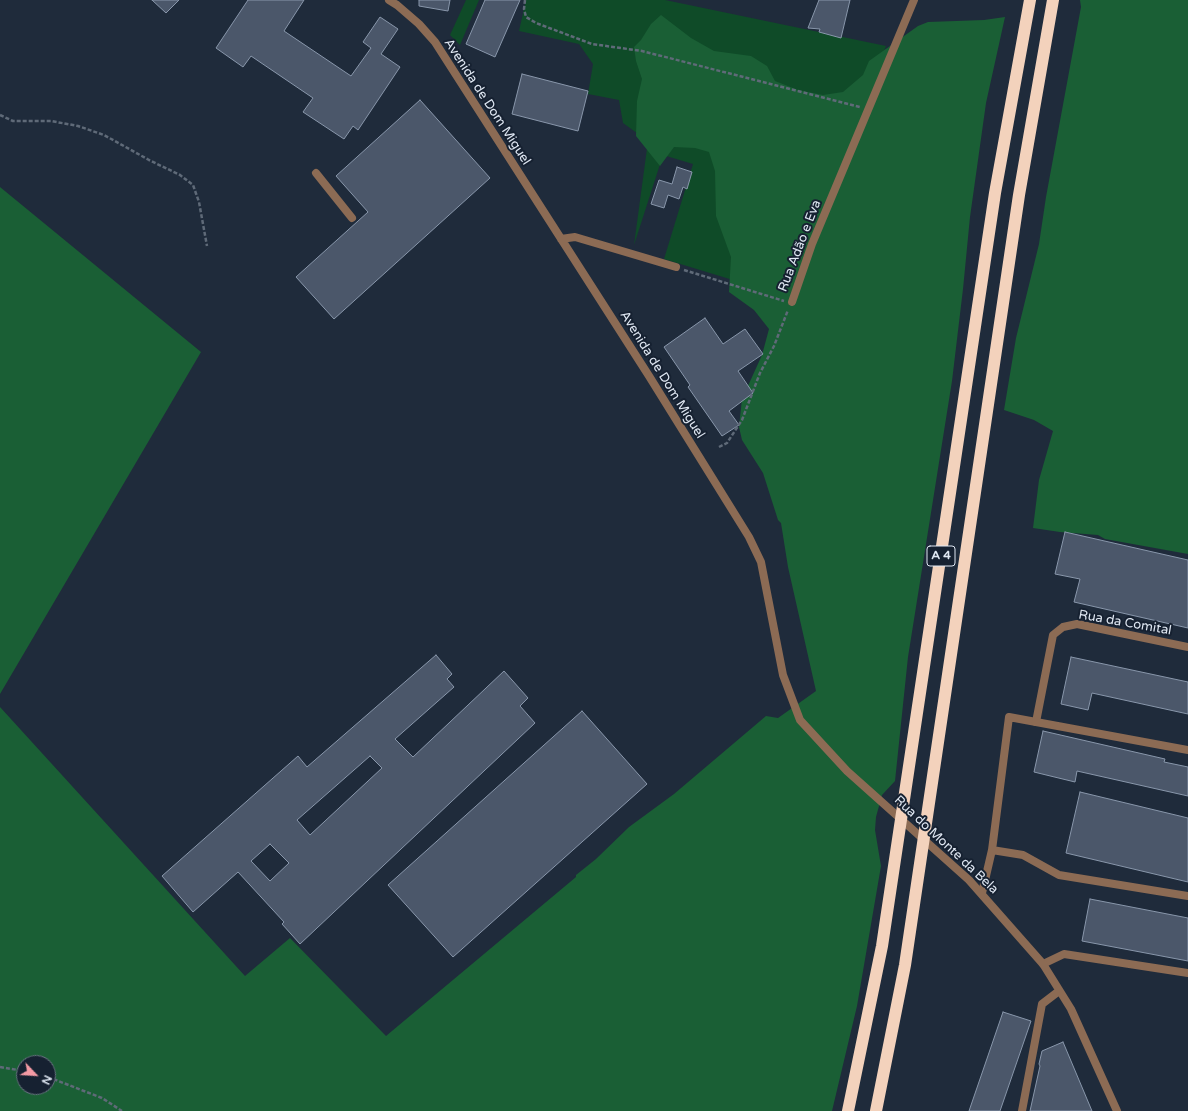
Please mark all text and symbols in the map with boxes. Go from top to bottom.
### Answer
street label: Avenida de Dom Miguel [440,36,534,168]
street label: Rua Adão e Eva [775,198,825,294]
street label: Avenida de Dom Miguel [616,308,708,442]
road number: A 4 [927,546,955,566]
street label: Rua da Comital [1077,607,1173,639]
street label: Rua do Monte da Bela [891,793,1001,897]
north arrow [16,1055,56,1095]
text: N [39,1073,54,1087]

